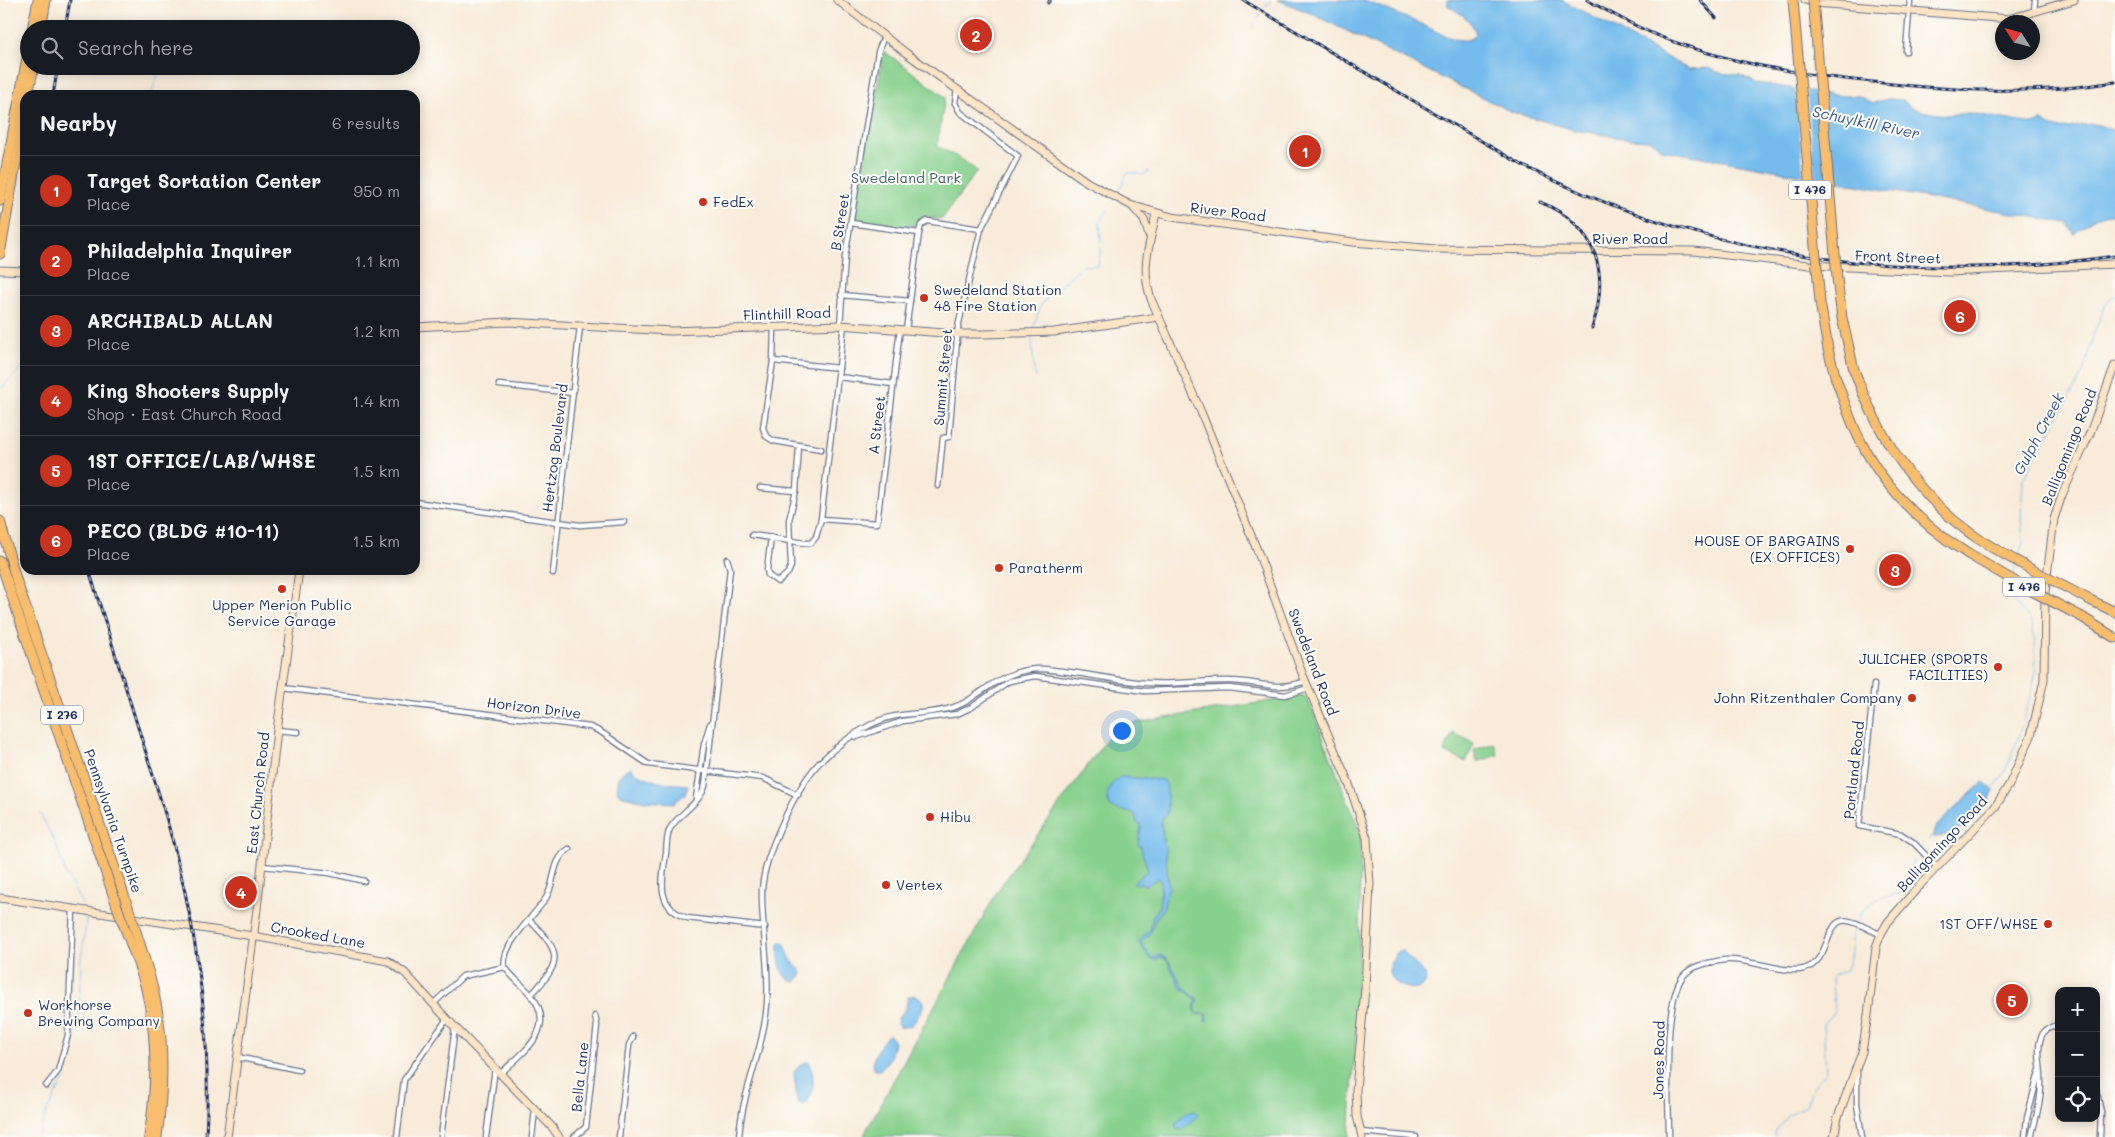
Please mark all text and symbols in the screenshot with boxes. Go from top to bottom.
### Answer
north arrow [1995,15,2040,60]
pin: 2 [960,16,992,54]
search box [20,20,420,75]
icon: search [38,34,66,62]
text: Search here [78,35,194,60]
water label: Schuylkill River [1811,101,1922,143]
text: Nearby [40,109,117,136]
text: 6 results [332,112,400,133]
pin: 1 [1289,132,1321,170]
text: Target Sortation Center [87,168,321,193]
park label: Swedeland Park [851,168,961,187]
text: 1 [52,180,60,201]
text: 950 m [353,180,400,201]
road number: I 476 [1789,180,1831,200]
place label: FedEx [713,192,754,211]
street label: B Street [826,192,853,252]
text: Place [87,193,130,214]
marker: FedEx [697,196,709,208]
street label: River Road [1189,197,1267,226]
street label: River Road [1592,229,1668,248]
text: Philadelphia Inquirer [87,238,292,263]
street label: Front Street [1855,246,1941,267]
text: 2 [52,250,60,271]
text: 1.1 km [355,250,400,271]
text: Place [87,263,130,284]
place label: Swedeland Station 48 Fire Station [934,280,1062,315]
marker: Swedeland Station 48 Fire Station [918,292,930,304]
pin: 6 [1944,297,1976,335]
street label: Flinthill Road [743,302,831,325]
text: ARCHIBALD ALLAN [87,308,273,333]
text: 3 [51,320,61,341]
text: 1.2 km [353,320,400,341]
street label: Summit Street [929,328,956,426]
text: Place [87,333,130,354]
text: King Shooters Supply [87,378,289,403]
street label: Hertzog Boulevard [537,382,572,513]
street label: Balligomingo Road [2036,386,2101,508]
water label: Gulph Creek [2008,388,2069,478]
text: 4 [51,390,61,411]
text: 1.4 km [352,390,400,411]
street label: A Street [863,395,890,455]
text: Shop · East Church Road [87,403,281,424]
text: 1ST OFFICE/LAB/WHSE [87,448,316,473]
text: 5 [51,460,61,481]
text: 1.5 km [352,460,400,481]
text: Place [87,473,130,494]
text: PECO (BLDG #10-11) [87,518,279,543]
text: 6 [51,530,61,551]
text: 1.5 km [352,530,400,551]
place label: HOUSE OF BARGAINS (EX OFFICES) [1694,531,1840,566]
text: Place [87,543,130,564]
marker: HOUSE OF BARGAINS (EX OFFICES) [1844,543,1856,555]
pin: 3 [1879,551,1911,589]
place label: Paratherm [1009,558,1083,577]
marker: Paratherm [993,562,1005,574]
road number: I 476 [2003,578,2045,596]
marker: Upper Merion Public Service Garage [276,583,288,595]
place label: Upper Merion Public Service Garage [212,595,352,630]
street label: Swedeland Road [1284,606,1343,718]
place label: JULICHER (SPORTS FACILITIES) [1859,649,1988,684]
marker: JULICHER (SPORTS FACILITIES) [1992,661,2004,673]
place label: John Ritzenthaler Company [1714,688,1902,707]
street label: Horizon Drive [486,692,582,723]
marker: John Ritzenthaler Company [1906,692,1918,704]
road number: I 276 [41,706,83,724]
your location [1109,718,1135,744]
street label: Portland Road [1839,720,1868,820]
street label: East Church Road [242,731,273,855]
street label: Pennsylvania Turnpike [80,746,147,895]
street label: Balligomingo Road [1892,792,1991,896]
place label: Hibu [940,807,971,826]
marker: Hibu [924,811,936,823]
pin: 4 [225,873,257,911]
place label: Vertex [896,875,943,894]
marker: Vertex [880,879,892,891]
place label: 1ST OFF/WHSE [1939,914,2038,933]
street label: Crooked Lane [269,917,367,952]
marker: 1ST OFF/WHSE [2042,918,2054,930]
pin: 5 [1996,981,2028,1019]
map controls [2055,987,2100,1122]
button: + [2055,987,2100,1032]
place label: Workhorse Brewing Company [38,995,160,1030]
marker: Workhorse Brewing Company [22,1007,34,1019]
street label: Jones Road [1648,1020,1669,1099]
button: − [2055,1032,2100,1077]
street label: Bella Lane [566,1041,593,1113]
button: locate [2055,1077,2100,1122]

